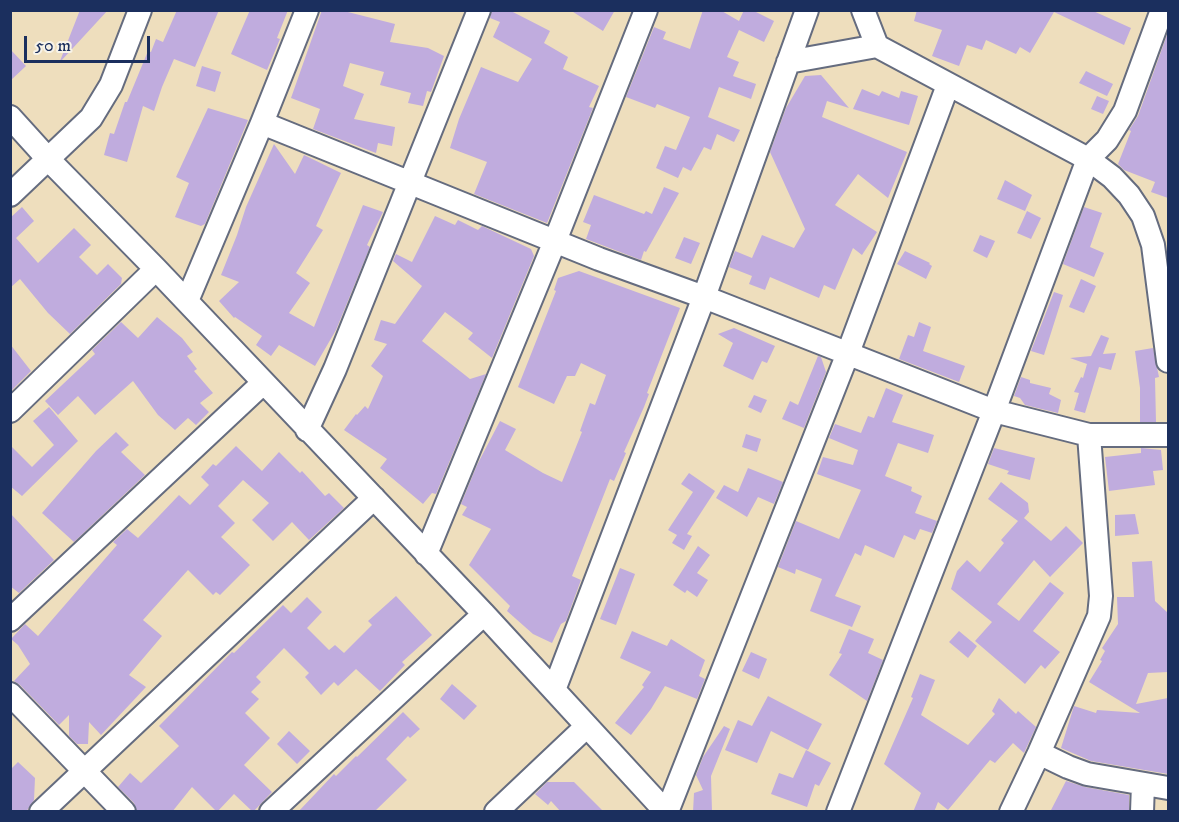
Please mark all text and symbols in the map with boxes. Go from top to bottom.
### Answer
scale bar [27,24,153,62]
text: 50 m [35,35,71,57]

